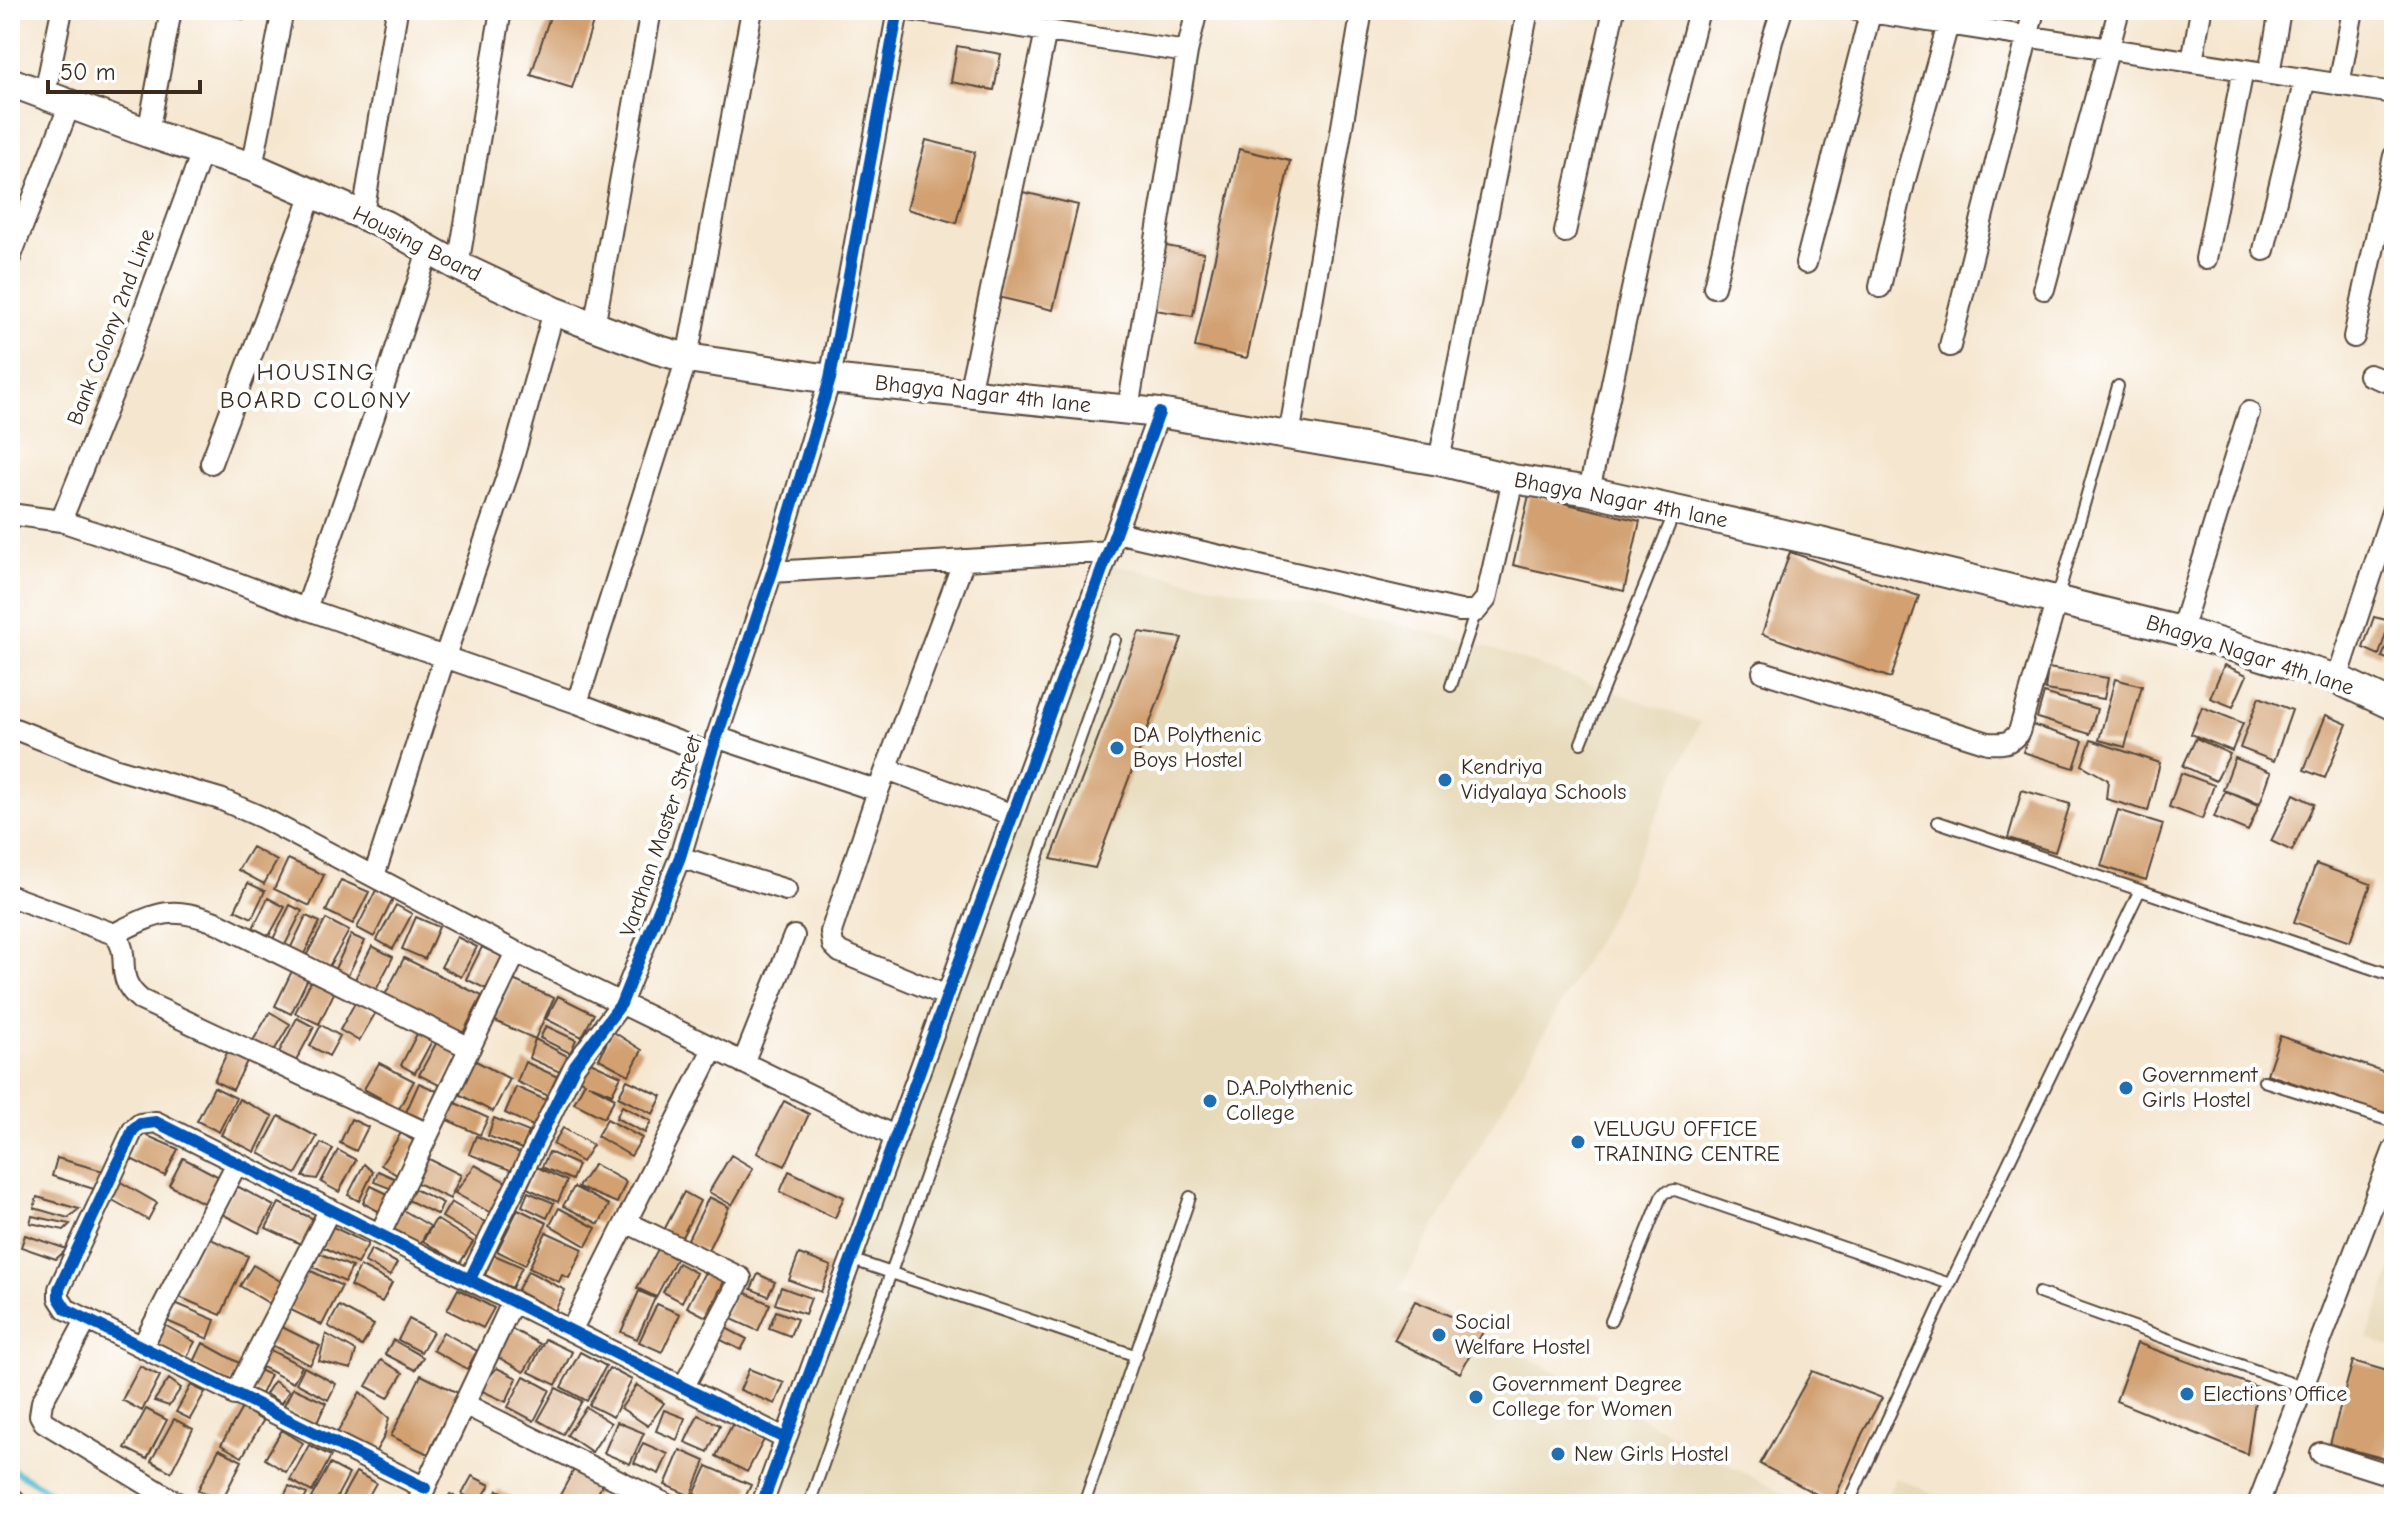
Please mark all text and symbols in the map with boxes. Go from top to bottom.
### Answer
scale bar [48,44,200,94]
text: 50 m [60,58,116,86]
street label: Housing Board [349,201,485,287]
street label: Bank Colony 2nd Line [62,225,160,429]
district label: HOUSING BOARD COLONY [220,358,412,414]
street label: Bhagya Nagar 4th lane [874,370,1092,418]
street label: Bhagya Nagar 4th lane [1512,467,1730,533]
street label: Bhagya Nagar 4th lane [2143,609,2357,701]
place label: DA Polythenic Boys Hostel [1133,722,1262,773]
street label: Vardhan Master Street [614,731,708,940]
marker: DA Polythenic Boys Hostel [1108,739,1126,757]
place label: Kendriya Vidyalaya Schools [1461,754,1626,805]
marker: Kendriya Vidyalaya Schools [1436,771,1454,789]
place label: Government Girls Hostel [2142,1062,2258,1113]
place label: D.A.Polythenic College [1226,1075,1353,1126]
marker: Government Girls Hostel [2117,1079,2135,1097]
marker: D.A.Polythenic College [1201,1092,1219,1110]
place label: VELUGU OFFICE TRAINING CENTRE [1594,1116,1780,1167]
marker: VELUGU OFFICE TRAINING CENTRE [1569,1133,1587,1151]
place label: Social Welfare Hostel [1455,1309,1590,1360]
marker: Social Welfare Hostel [1430,1326,1448,1344]
place label: Government Degree College for Women [1492,1371,1682,1422]
place label: Elections Office [2203,1381,2347,1407]
marker: Elections Office [2178,1385,2196,1403]
marker: Government Degree College for Women [1467,1388,1485,1406]
place label: New Girls Hostel [1574,1441,1729,1467]
marker: New Girls Hostel [1549,1445,1567,1463]

